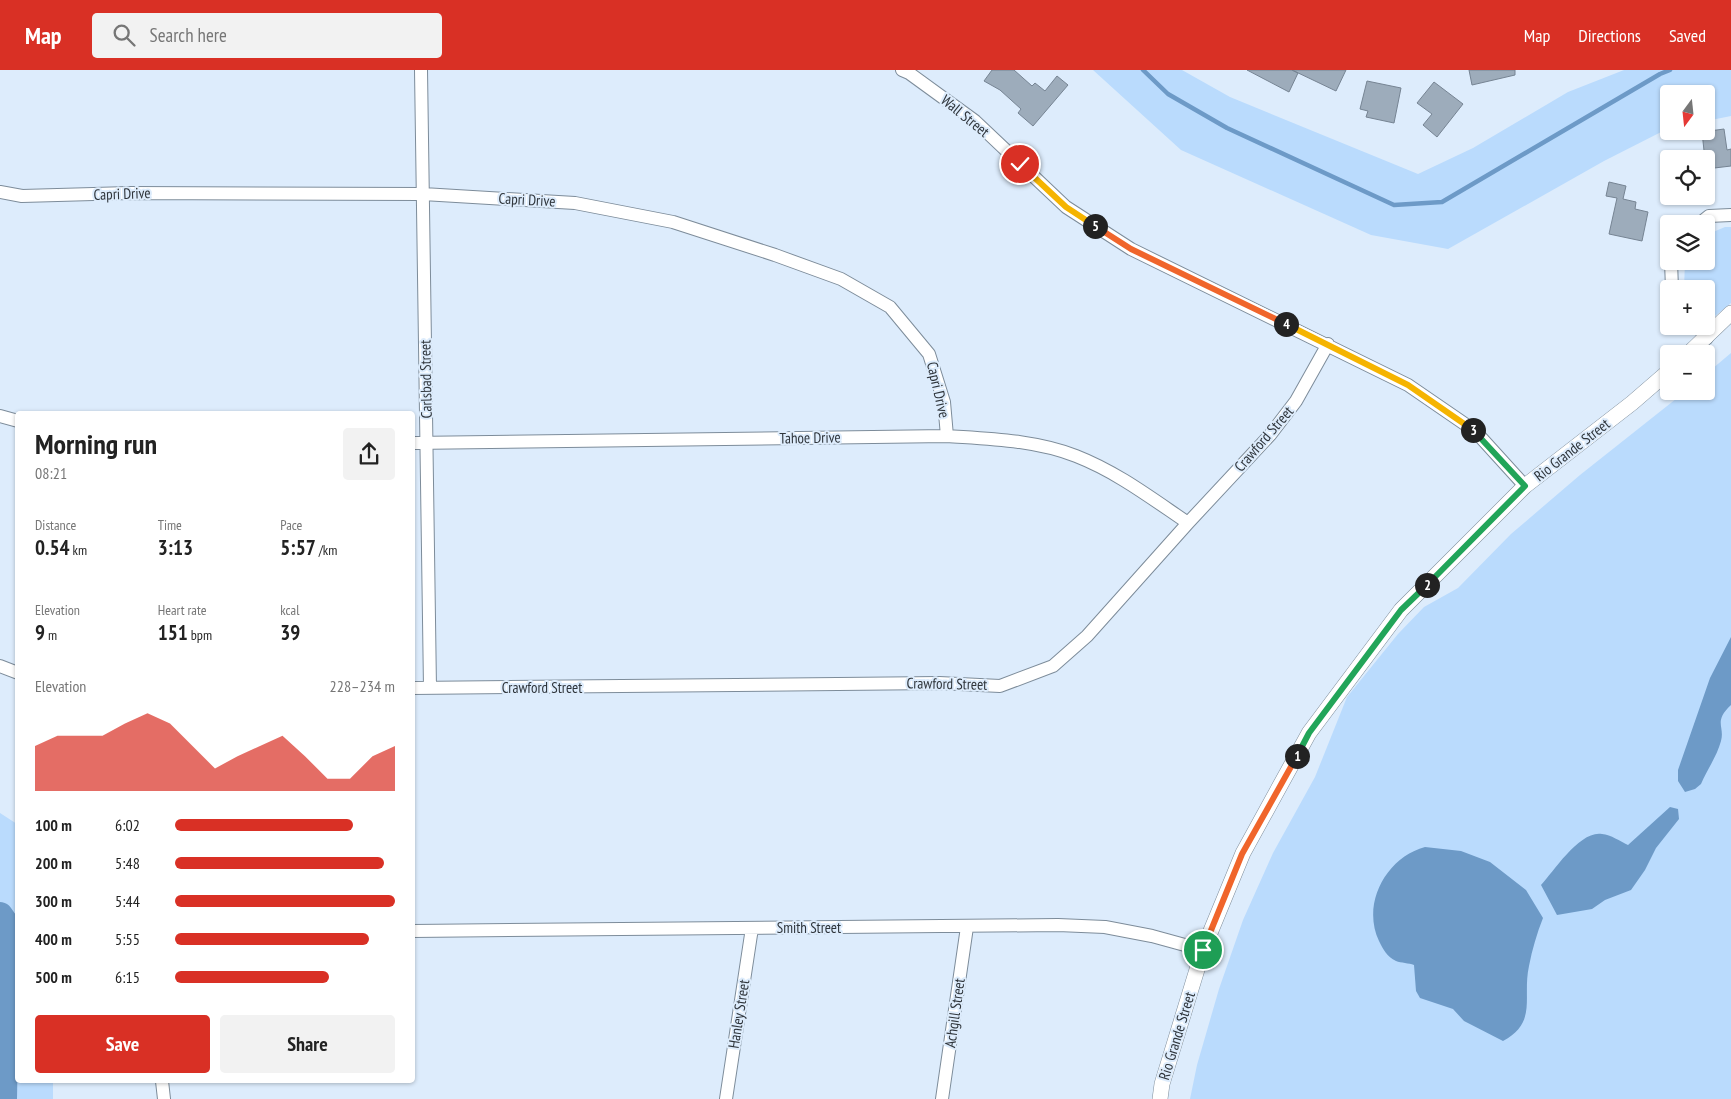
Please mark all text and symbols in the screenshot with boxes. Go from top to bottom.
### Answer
search box [92,13,442,58]
text: Map [25,20,62,51]
icon: search [110,21,138,49]
text: Search here [150,23,227,47]
text: Map [1524,24,1550,47]
text: Directions [1578,24,1641,47]
text: Saved [1669,24,1706,47]
north arrow [1660,85,1715,140]
map controls [1660,85,1715,400]
street label: Wall Street [937,90,993,141]
pin [999,143,1041,185]
icon: check [1006,150,1034,178]
button: locate [1660,150,1715,205]
street label: Capri Drive [93,183,151,204]
street label: Capri Drive [498,189,556,210]
pin: 5 [1082,214,1108,238]
button: layers [1660,215,1715,270]
text: 5 [1092,217,1099,235]
button: + [1660,280,1715,335]
pin: 4 [1274,312,1298,336]
text: 4 [1283,315,1290,333]
street label: Carlsbad Street [415,340,436,418]
button: − [1660,345,1715,400]
street label: Capri Drive [923,360,954,420]
street label: Crawford Street [1230,402,1297,475]
street label: Rio Grande Street [1530,414,1613,485]
pin: 3 [1460,418,1486,442]
text: 3 [1470,421,1477,439]
text: Morning run [35,425,157,462]
street label: Tahoe Drive [779,427,841,448]
button: share [343,428,395,480]
text: 08:21 [35,463,67,483]
text: Distance [35,516,76,534]
text: Time [158,516,182,534]
text: Pace [280,516,302,534]
text: 0.54 [35,534,70,561]
text: 3:13 [158,534,193,561]
text: 5:57 [280,534,316,561]
text: km [70,541,87,559]
text: /km [316,541,337,559]
pin: 2 [1414,572,1440,598]
text: 2 [1424,576,1431,594]
text: Elevation [35,601,80,619]
text: Heart rate [158,601,207,619]
text: kcal [280,601,299,619]
text: 9 [35,619,45,646]
text: 151 [158,619,188,646]
text: 39 [280,619,300,646]
text: m [45,626,57,644]
text: bpm [188,626,212,644]
street label: Crawford Street [907,673,988,694]
text: Elevation [35,676,86,696]
text: 228–234 m [330,676,395,696]
street label: Crawford Street [502,678,582,697]
pin: 1 [1284,744,1310,768]
text: 1 [1294,747,1301,765]
text: 100 m [35,815,72,835]
text: 6:02 [115,815,140,835]
text: 200 m [35,853,72,873]
text: 5:48 [115,853,140,873]
text: 300 m [35,891,72,911]
text: 5:44 [115,891,140,911]
street label: Smith Street [777,918,841,937]
text: 400 m [35,929,72,949]
text: 5:55 [115,929,140,949]
pin [1182,929,1224,971]
icon: arrive [1189,936,1217,964]
text: 500 m [35,967,72,987]
text: 6:15 [115,967,140,987]
street label: Achgill Street [940,977,969,1049]
street label: Hanley Street [724,978,753,1050]
street label: Rio Grande Street [1154,990,1199,1082]
button: Save [35,1015,210,1073]
button: Share [220,1015,395,1073]

